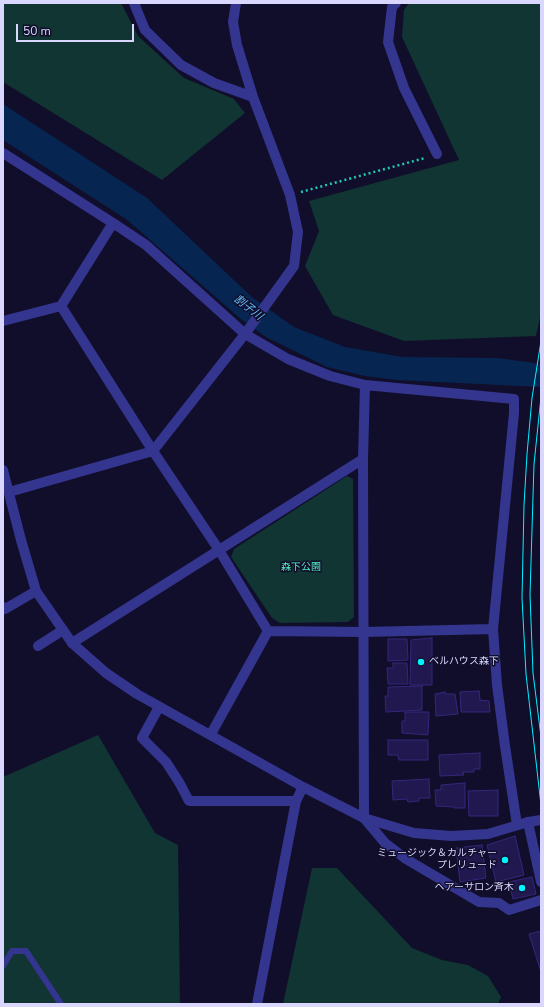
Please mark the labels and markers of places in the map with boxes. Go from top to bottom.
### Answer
place label: ベルハウス森下 [429,656,499,668]
marker: ベルハウス森下 [416,657,426,667]
place label: ミュージック＆カルチャー プレリュード [377,848,497,872]
marker: ミュージック＆カルチャー プレリュード [500,855,510,865]
place label: ヘアーサロン斉木 [435,882,514,894]
marker: ヘアーサロン斉木 [517,883,527,893]

